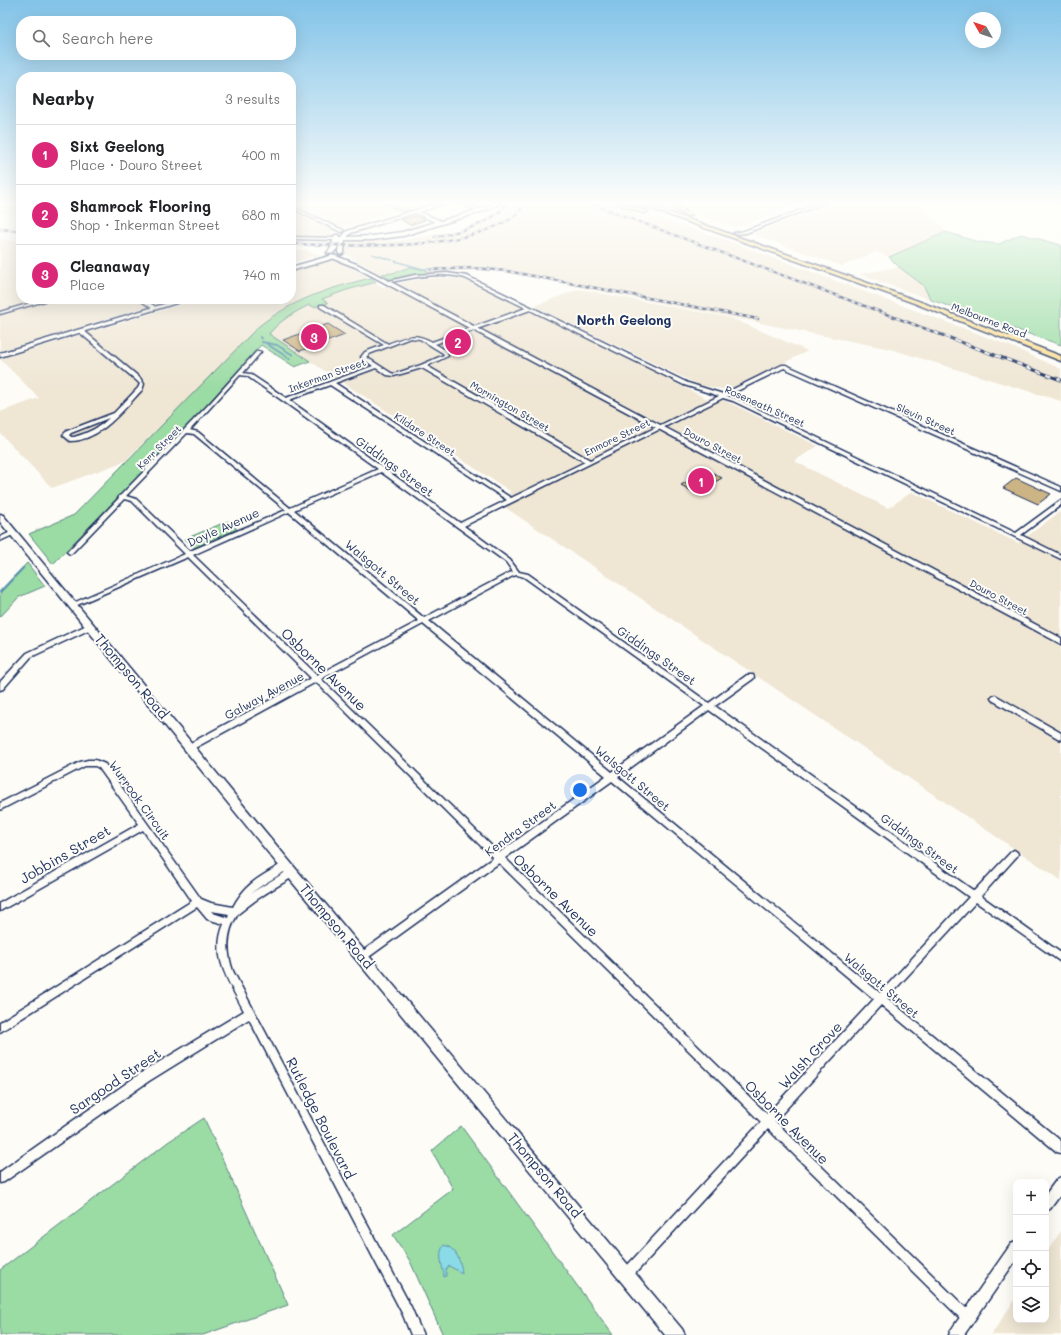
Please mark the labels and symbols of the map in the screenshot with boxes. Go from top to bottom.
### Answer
north arrow [965,12,1001,48]
street label: Melbourne Road [949,299,1029,341]
district label: North Geelong [577,311,672,328]
pin: 3 [301,322,327,352]
pin: 2 [445,327,471,357]
street label: Inkerman Street [286,355,368,395]
street label: Mornington Street [468,377,552,435]
street label: Roseneath Street [723,382,807,430]
street label: Slevin Street [894,400,958,438]
street label: Kildare Street [392,409,458,459]
street label: Enmore Street [582,415,652,459]
street label: Kerr Street [134,422,184,472]
street label: Douro Street [681,424,745,466]
street label: Giddings Street [353,432,437,500]
pin: 1 [688,466,714,496]
street label: Doyle Avenue [184,504,262,550]
street label: Walsgott Street [342,536,424,608]
street label: Douro Street [967,576,1031,618]
street label: Giddings Street [614,622,700,688]
street label: Osborne Avenue [277,623,371,715]
street label: Thompson Road [91,629,173,723]
street label: Galway Avenue [221,667,307,723]
street label: Walsgott Street [592,742,674,814]
street label: Wurrook Circuit [106,757,174,843]
your location [570,780,590,800]
street label: Kendra Street [481,797,559,859]
street label: Giddings Street [878,809,962,877]
street label: Jobbins Street [16,820,114,888]
street label: Osborne Avenue [509,849,603,941]
street label: Thompson Road [296,879,378,973]
street label: Walsgott Street [841,949,923,1021]
street label: Walsh Grove [774,1017,846,1093]
street label: Sargood Street [66,1043,164,1119]
street label: Rutledge Boulevard [282,1054,360,1182]
street label: Osborne Avenue [741,1076,833,1168]
street label: Thompson Road [504,1128,586,1222]

